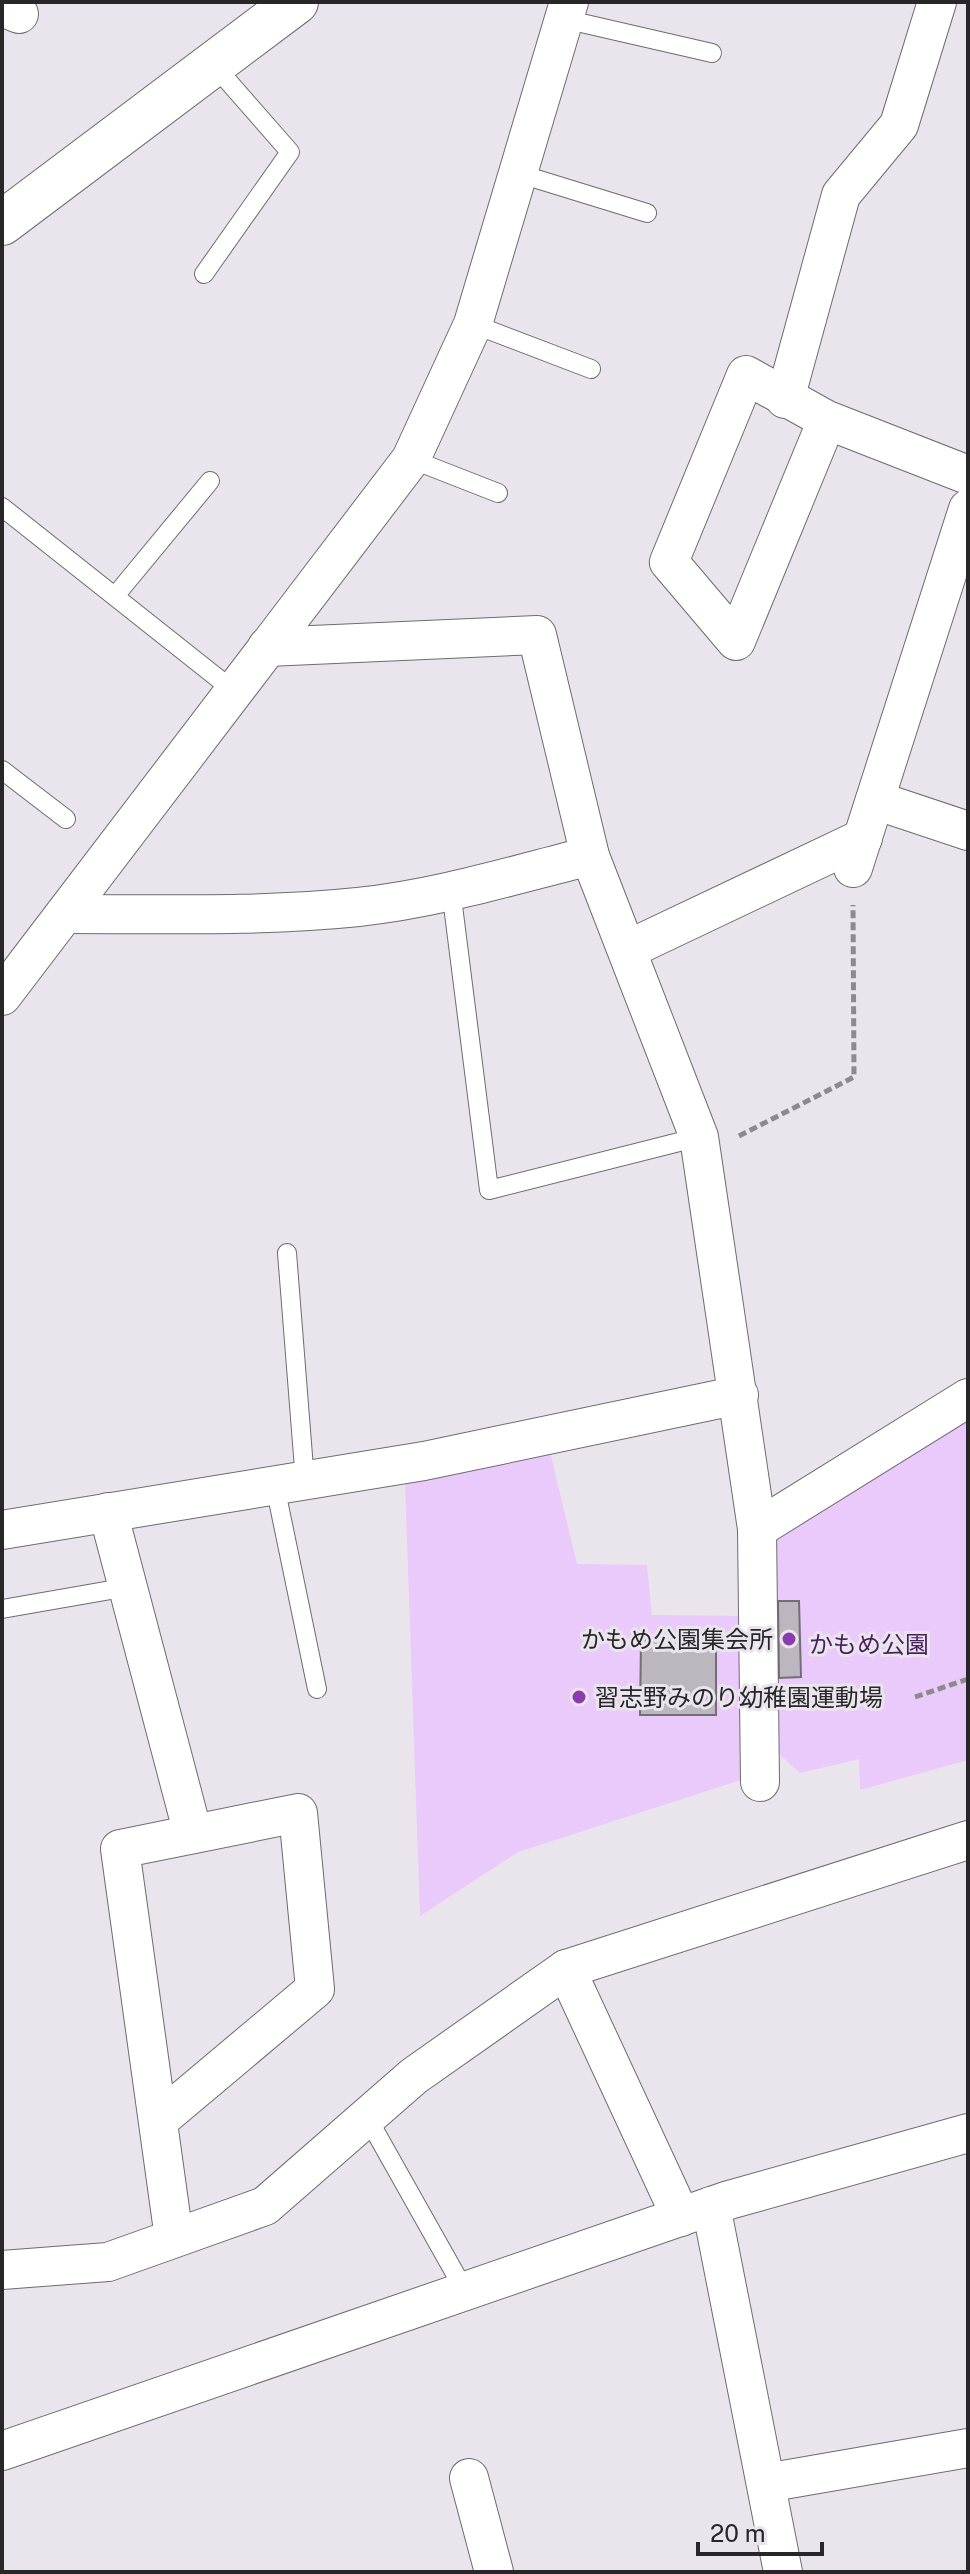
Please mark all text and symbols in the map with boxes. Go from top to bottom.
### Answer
place label: かもめ公園集会所 [581,1625,773,1653]
marker: かもめ公園集会所 [780,1630,798,1648]
park label: かもめ公園 [809,1630,929,1658]
place label: 習志野みのり幼稚園運動場 [595,1683,883,1711]
marker: 習志野みのり幼稚園運動場 [570,1688,588,1706]
scale bar [698,2506,822,2556]
text: 20 m [710,2519,766,2547]

